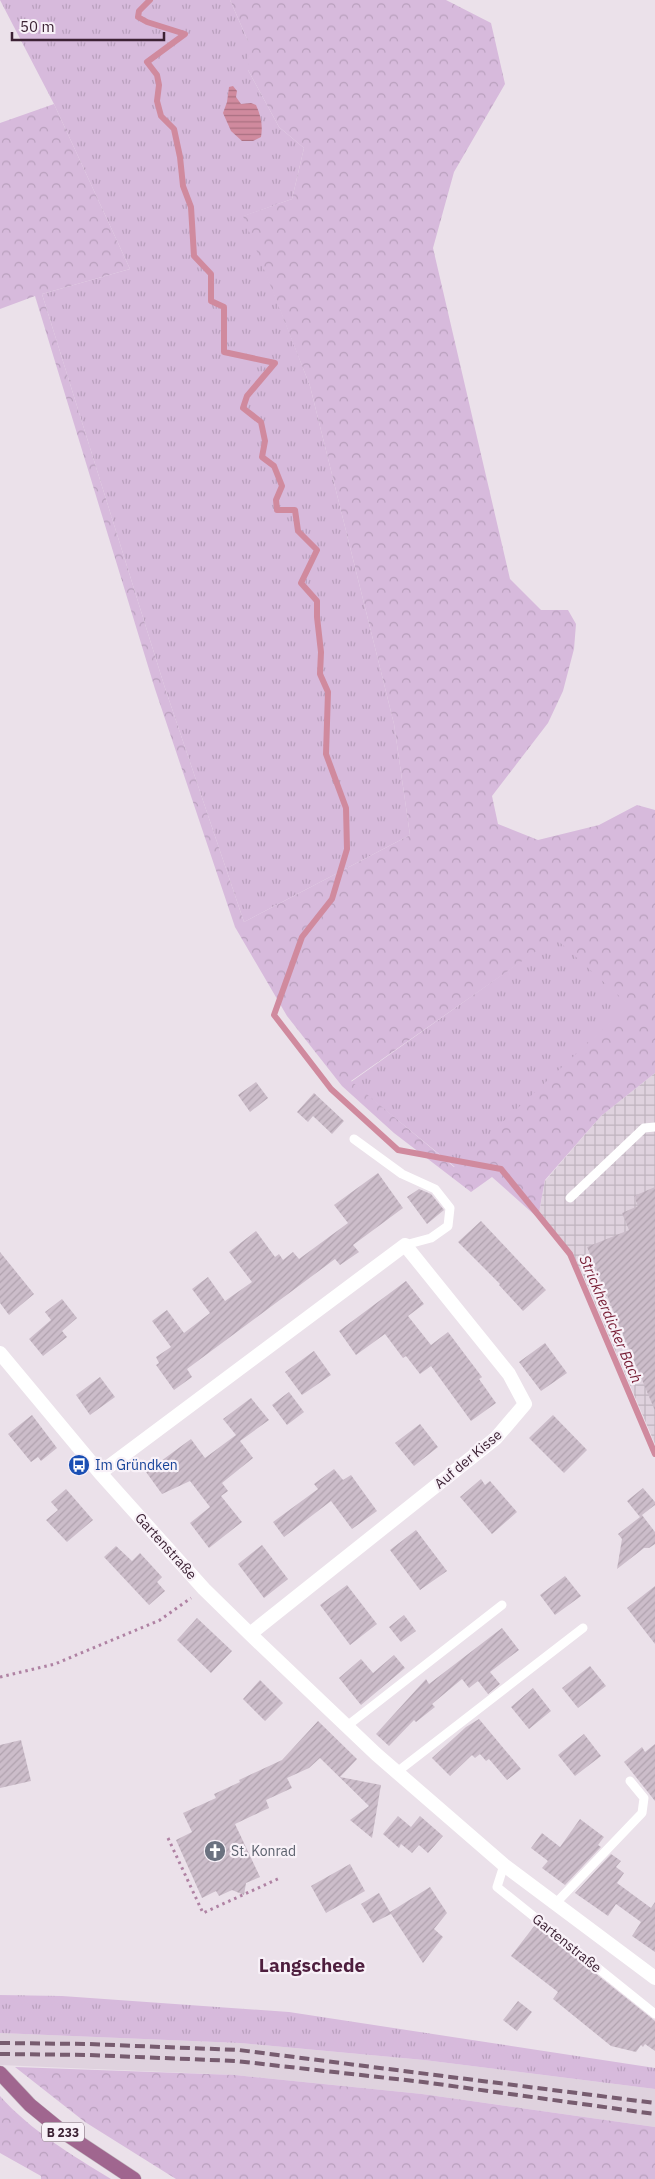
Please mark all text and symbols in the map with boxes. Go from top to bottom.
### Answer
scale bar [12,10,165,42]
text: 50 m [20,17,55,36]
water label: Strickherdicker Bach [575,1252,647,1386]
street label: Auf der Kisse [431,1425,506,1492]
bus stop icon: Im Gründken [67,1453,91,1477]
place label: Im Gründken [95,1456,178,1474]
street label: Gartenstraße [131,1509,201,1583]
church icon: St. Konrad [203,1839,227,1863]
place label: St. Konrad [231,1842,296,1860]
street label: Gartenstraße [529,1910,605,1977]
district label: Langschede [259,1953,365,1977]
road number: B 233 [42,2122,84,2142]

